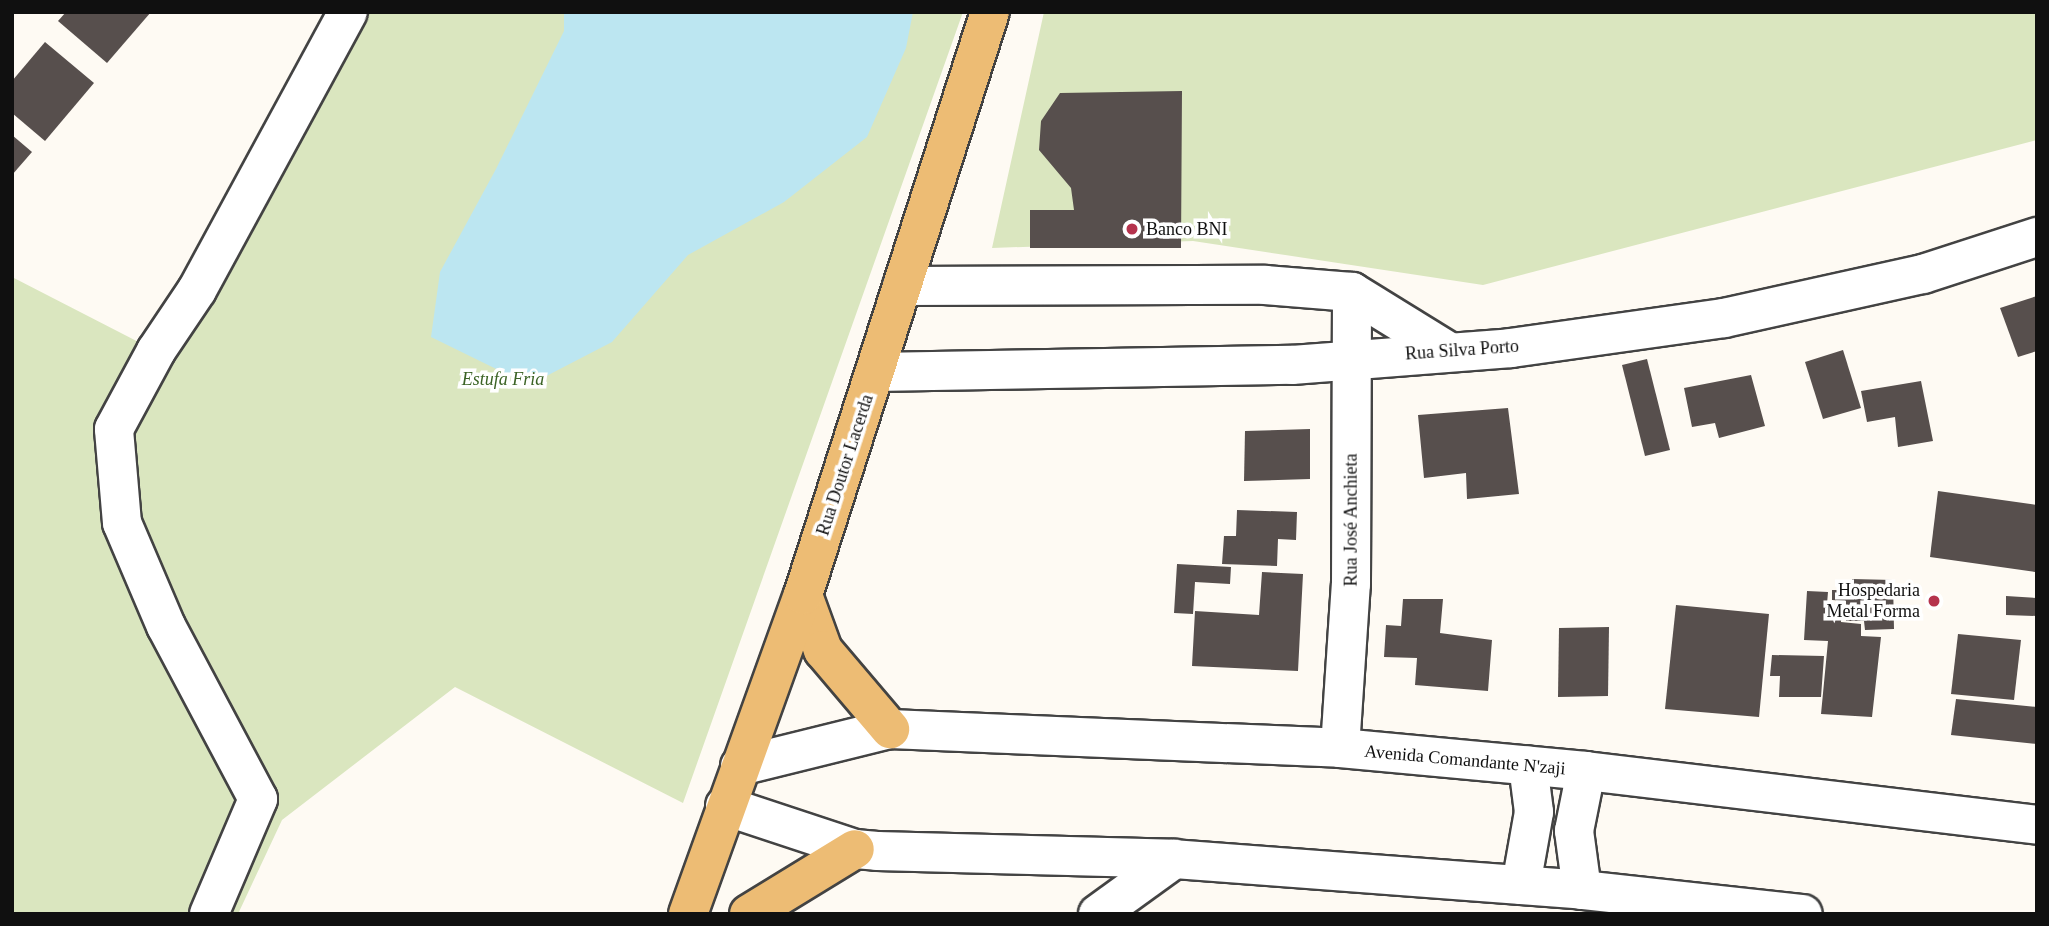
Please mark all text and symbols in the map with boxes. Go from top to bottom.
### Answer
place label: Banco BNI [1146,218,1227,240]
marker: Banco BNI [1124,221,1140,237]
street label: Rua Silva Porto [1404,335,1520,365]
park label: Estufa Fria [462,368,544,390]
street label: Rua Doutor Lacerda [812,392,878,538]
street label: Rua José Anchieta [1340,453,1362,587]
place label: Hospedaria Metal Forma [1827,580,1920,622]
marker: Hospedaria Metal Forma [1926,593,1942,609]
street label: Avenida Comandante N'zaji [1364,740,1566,780]

